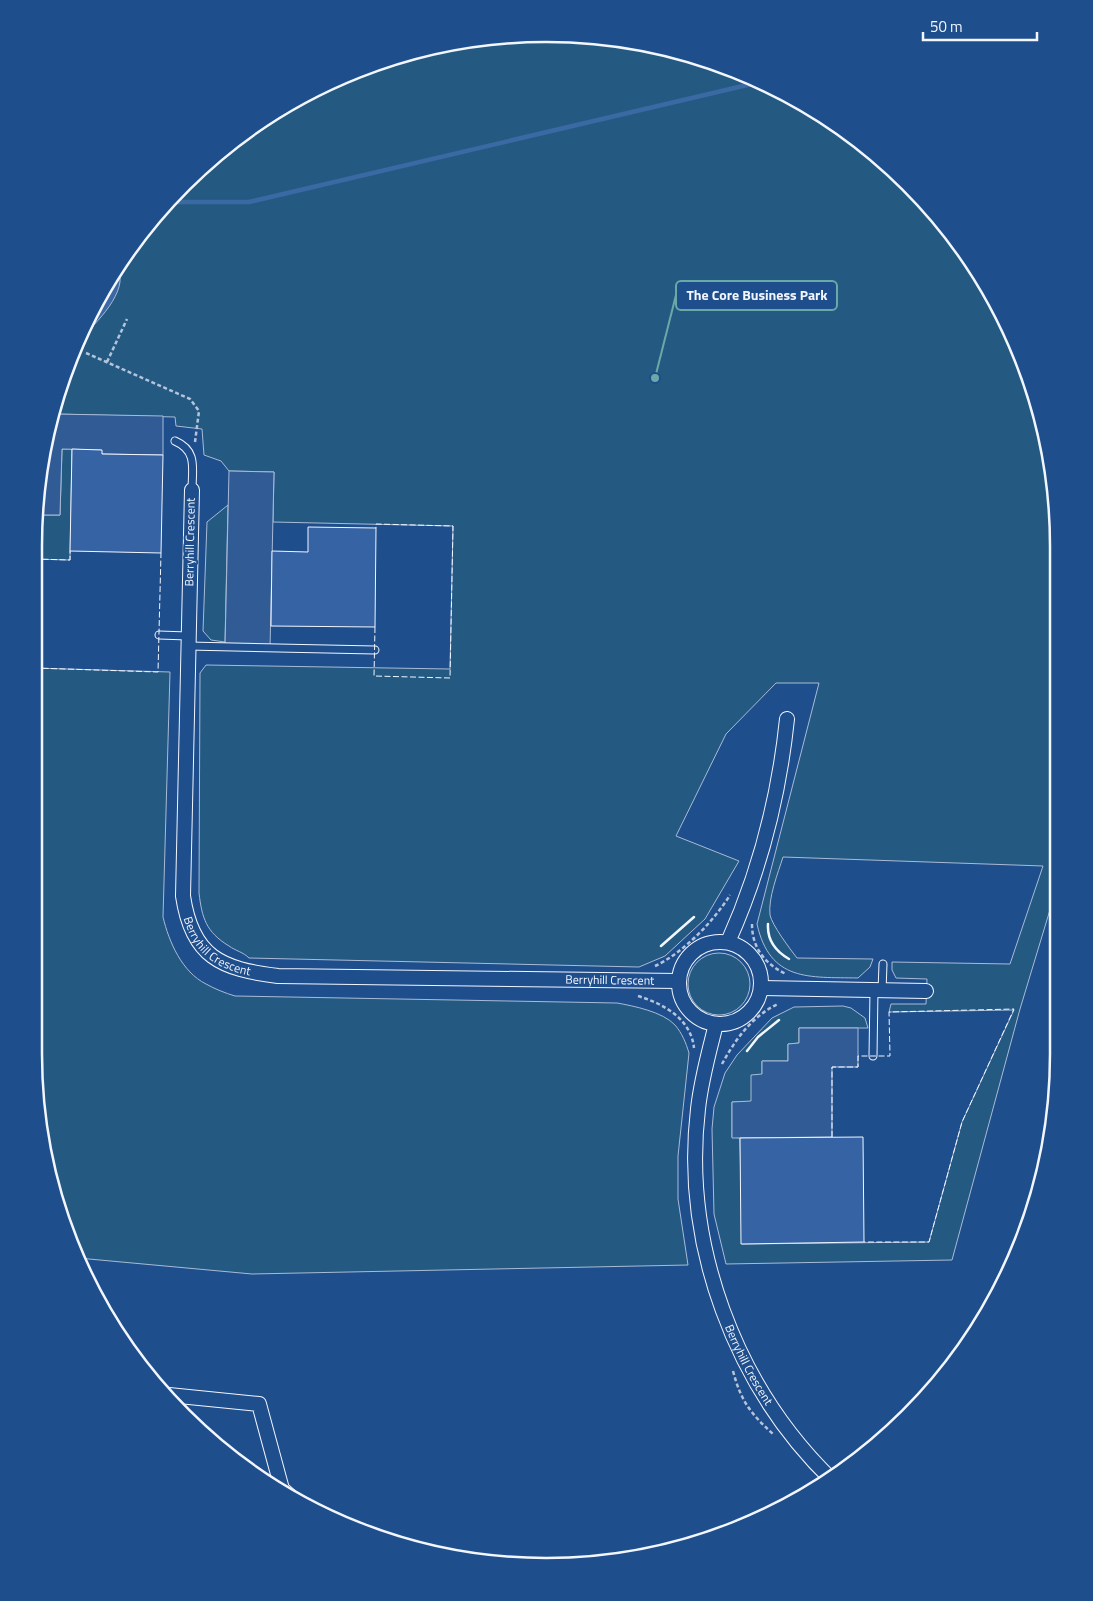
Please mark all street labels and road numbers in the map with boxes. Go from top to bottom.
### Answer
street label: Berryhill Crescent [179,497,200,587]
street label: Berryhill Crescent [179,914,253,981]
street label: Berryhill Crescent [565,970,655,990]
street label: Berryhill Crescent [720,1321,778,1409]

